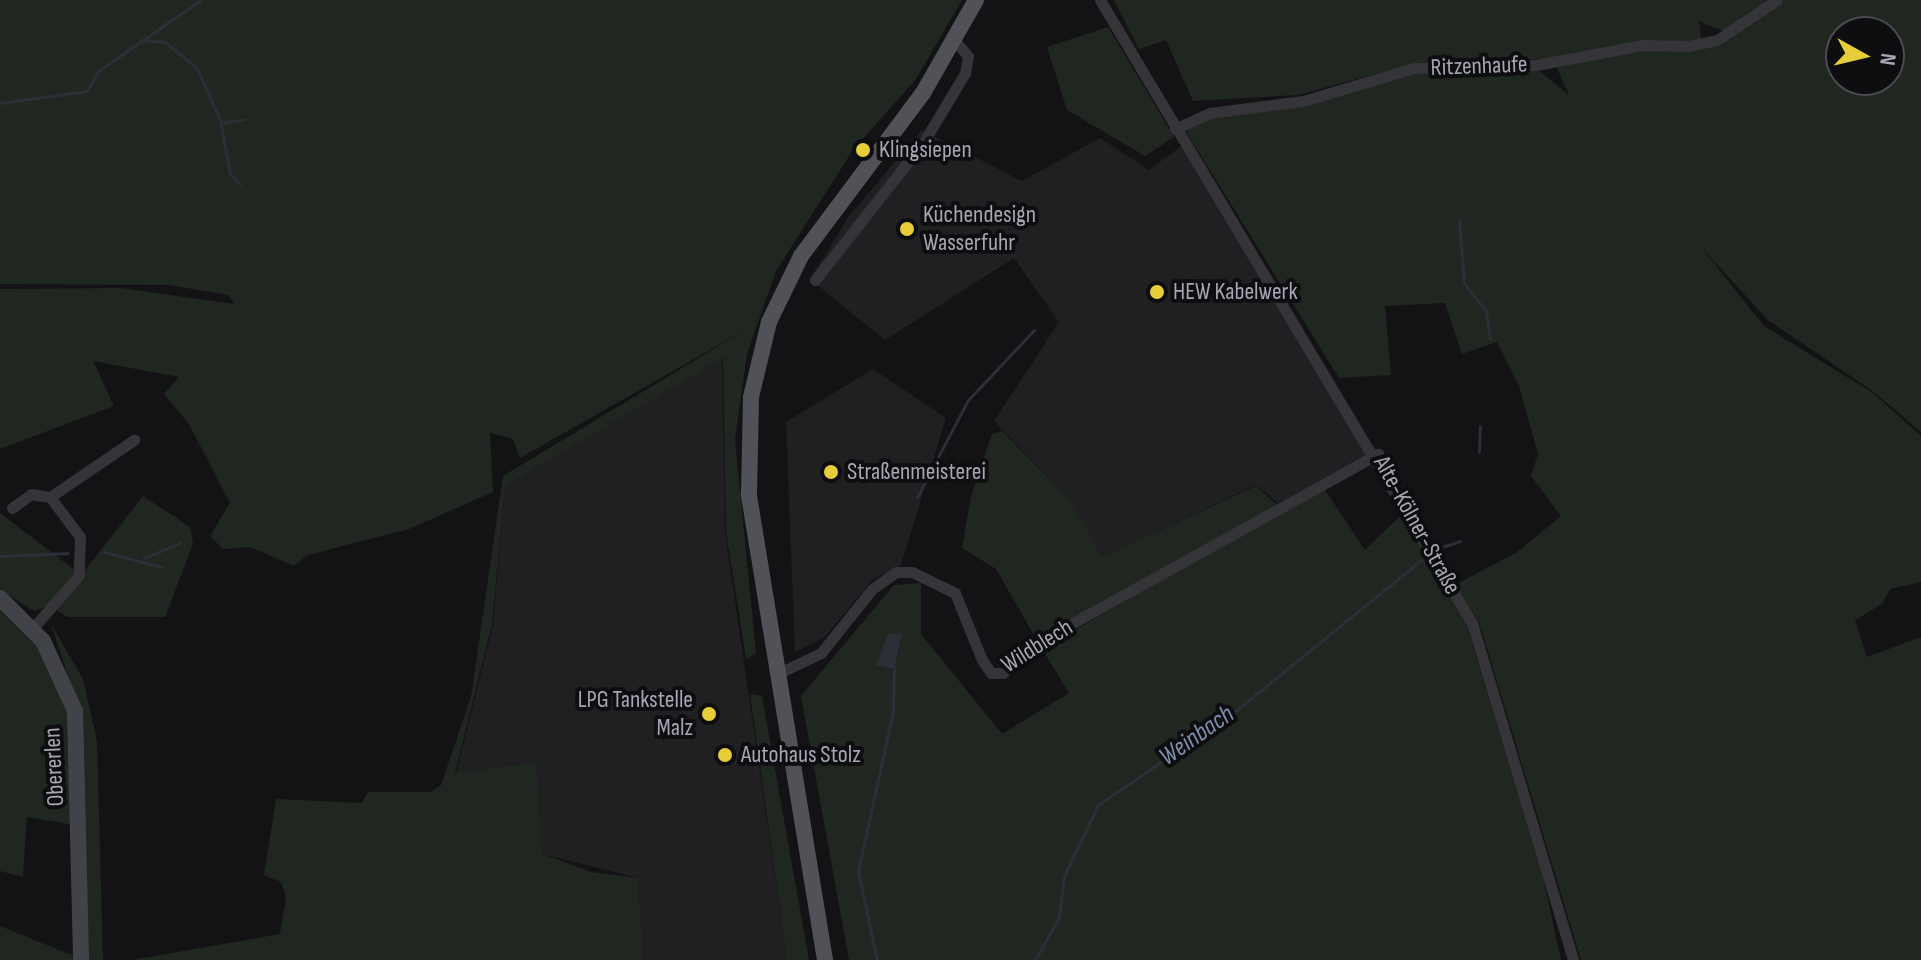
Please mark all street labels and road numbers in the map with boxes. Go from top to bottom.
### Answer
street label: Ritzenhaufe [1430,50,1528,82]
street label: Alte-Kölner-Straße [1367,451,1467,599]
street label: Wildblech [996,613,1078,679]
street label: Obererlen [38,727,70,807]

